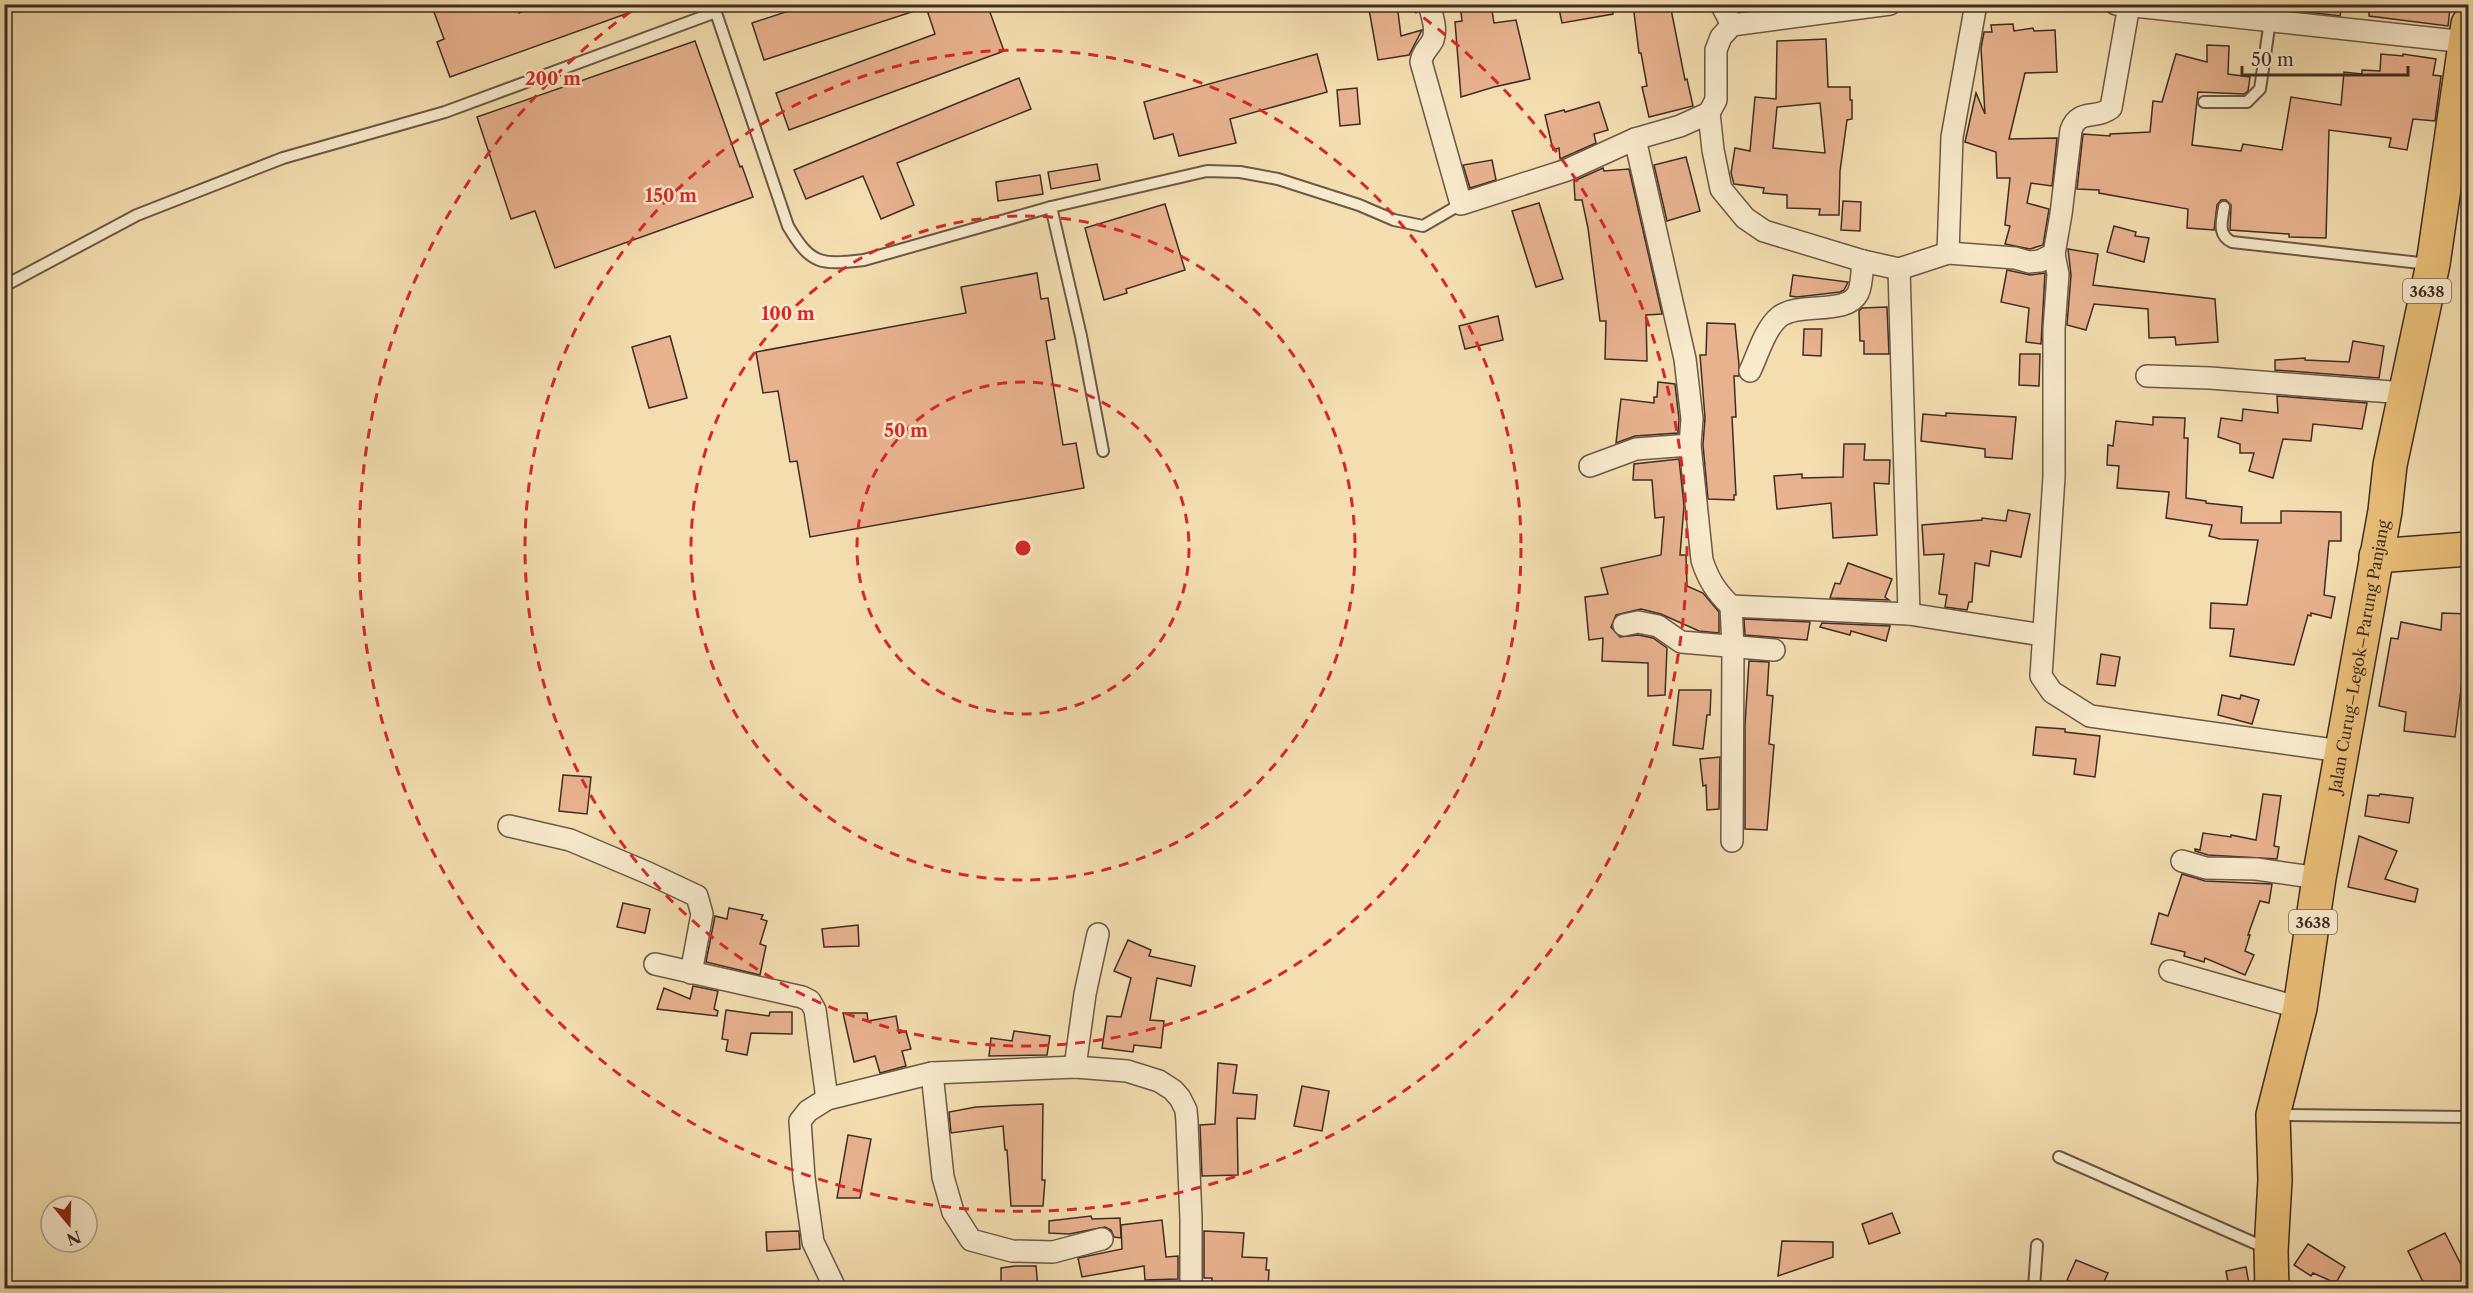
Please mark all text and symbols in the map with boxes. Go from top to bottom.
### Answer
scale bar [2242,39,2408,77]
text: 50 m [2251,49,2294,71]
text: 200 m [525,68,581,90]
text: 150 m [645,185,697,207]
road number: 3638 [2403,279,2451,303]
text: 100 m [761,303,815,325]
text: 50 m [884,420,928,442]
street label: Jalan Curug–Legok–Parung Panjang [2324,518,2393,797]
centre of rings [1013,538,1033,558]
road number: 3638 [2289,910,2337,934]
north arrow [39,1194,99,1254]
text: N [64,1226,84,1250]

